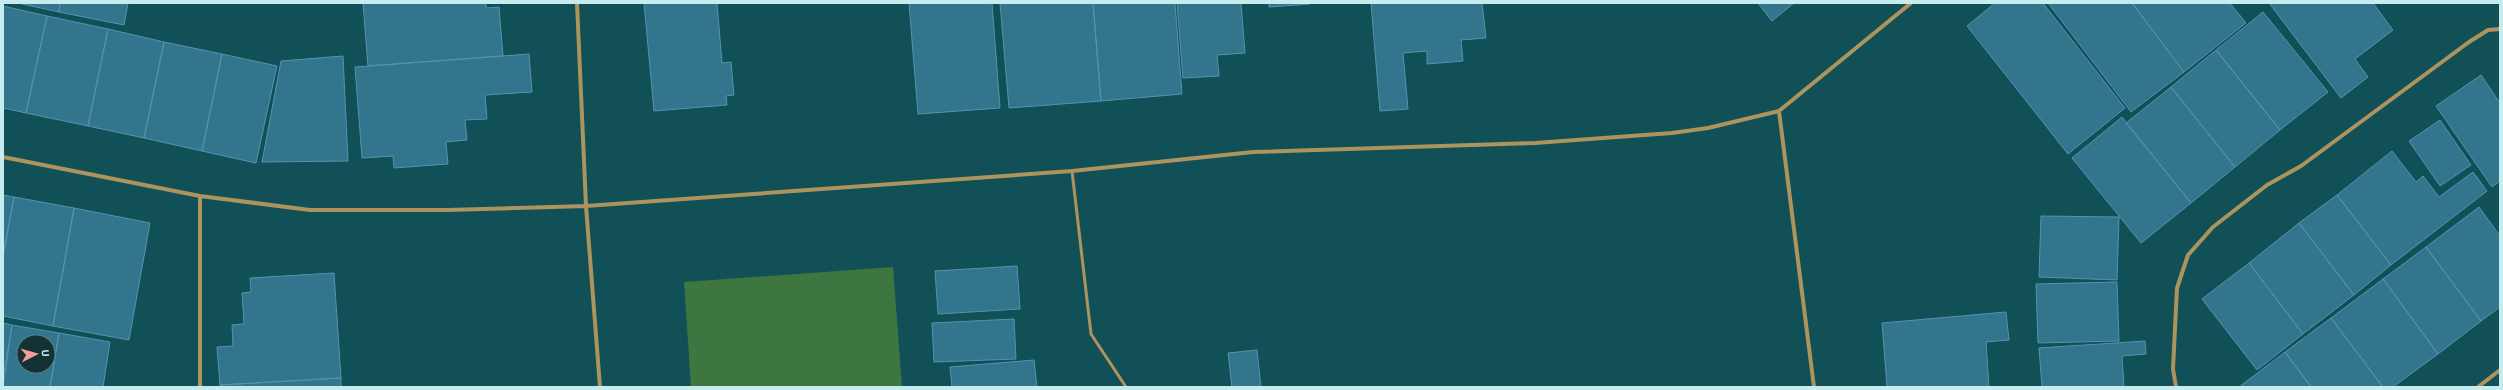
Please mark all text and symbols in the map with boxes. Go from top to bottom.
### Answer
north arrow [16,334,56,374]
text: U [40,349,51,357]

